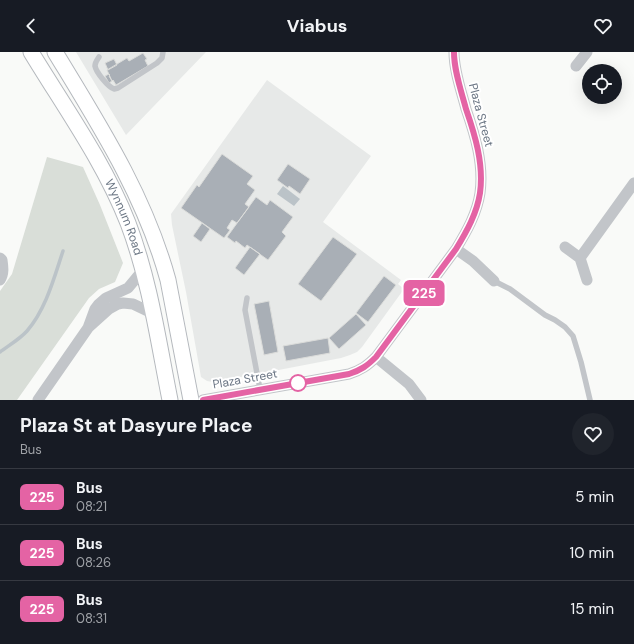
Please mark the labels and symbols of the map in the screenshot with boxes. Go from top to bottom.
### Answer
street label: Plaza Street [465,81,497,149]
street label: Wynnum Road [101,176,146,257]
line badge: 225 [401,280,447,306]
street label: Plaza Street [211,365,279,393]
unlabelled marker [289,374,307,392]

